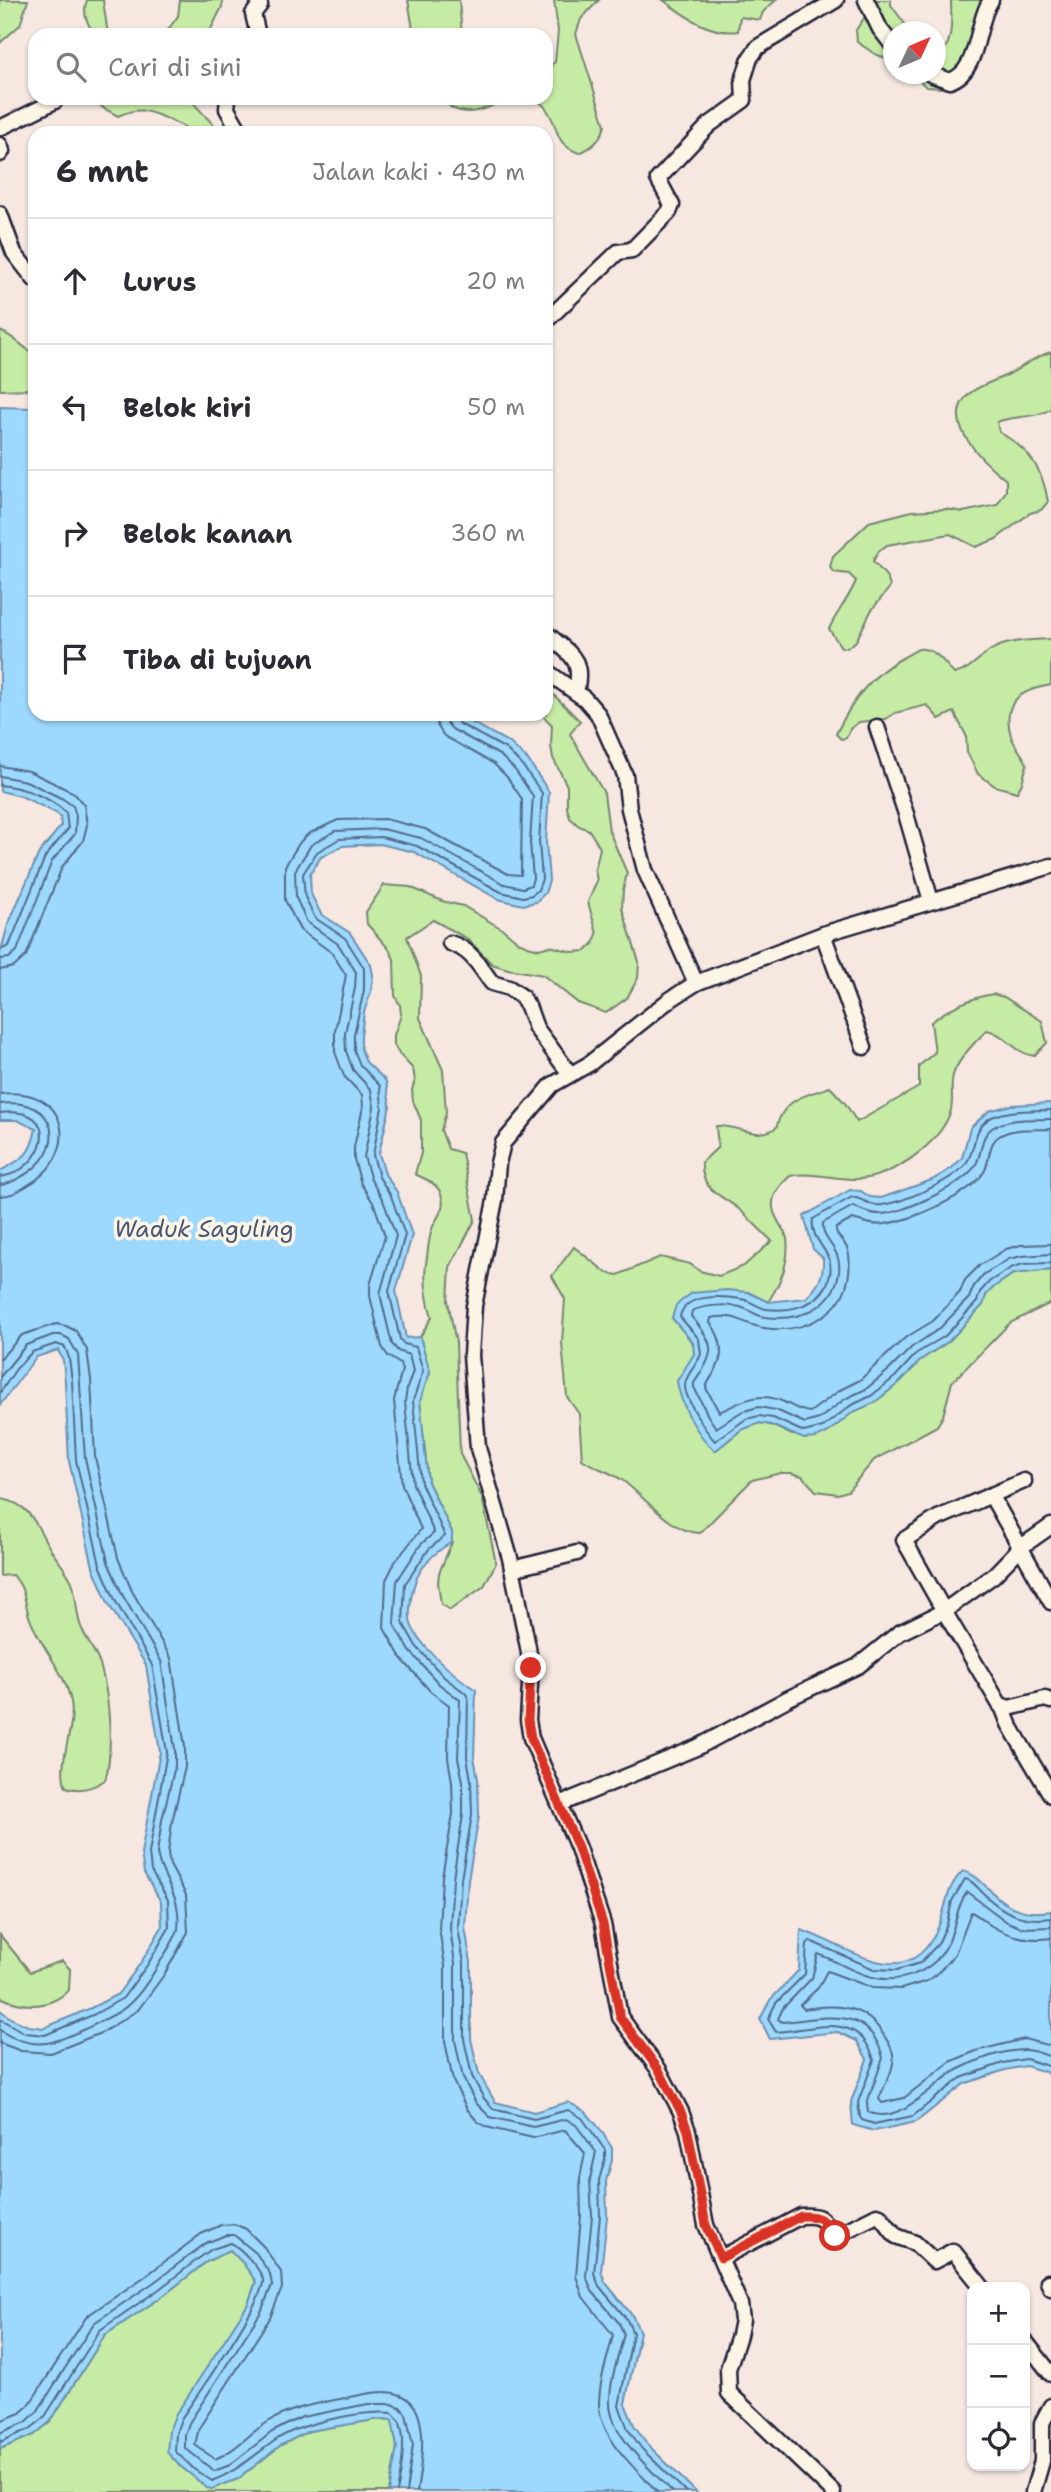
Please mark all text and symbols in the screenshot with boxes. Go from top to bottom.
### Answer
north arrow [883,21,946,84]
search box [28,28,553,105]
icon: search [52,48,90,86]
text: Cari di sini [108,49,242,84]
text: 6 mnt [56,151,149,192]
text: Jalan kaki · 430 m [312,157,525,187]
icon: ahead [56,262,94,300]
text: Lurus [123,264,196,299]
text: 20 m [466,266,525,296]
icon: left [56,388,94,426]
text: Belok kiri [123,390,252,425]
text: 50 m [467,392,525,422]
icon: right [56,514,94,552]
text: Belok kanan [123,516,292,551]
text: 360 m [450,518,525,548]
icon: arrive [56,640,94,678]
text: Tiba di tujuan [123,642,312,677]
water label: Waduk Saguling [114,1214,294,1244]
route end [515,1652,546,1683]
route start [819,2220,850,2251]
map controls [967,2282,1030,2471]
button: + [967,2282,1030,2345]
button: − [967,2345,1030,2408]
button: locate [967,2408,1030,2471]

